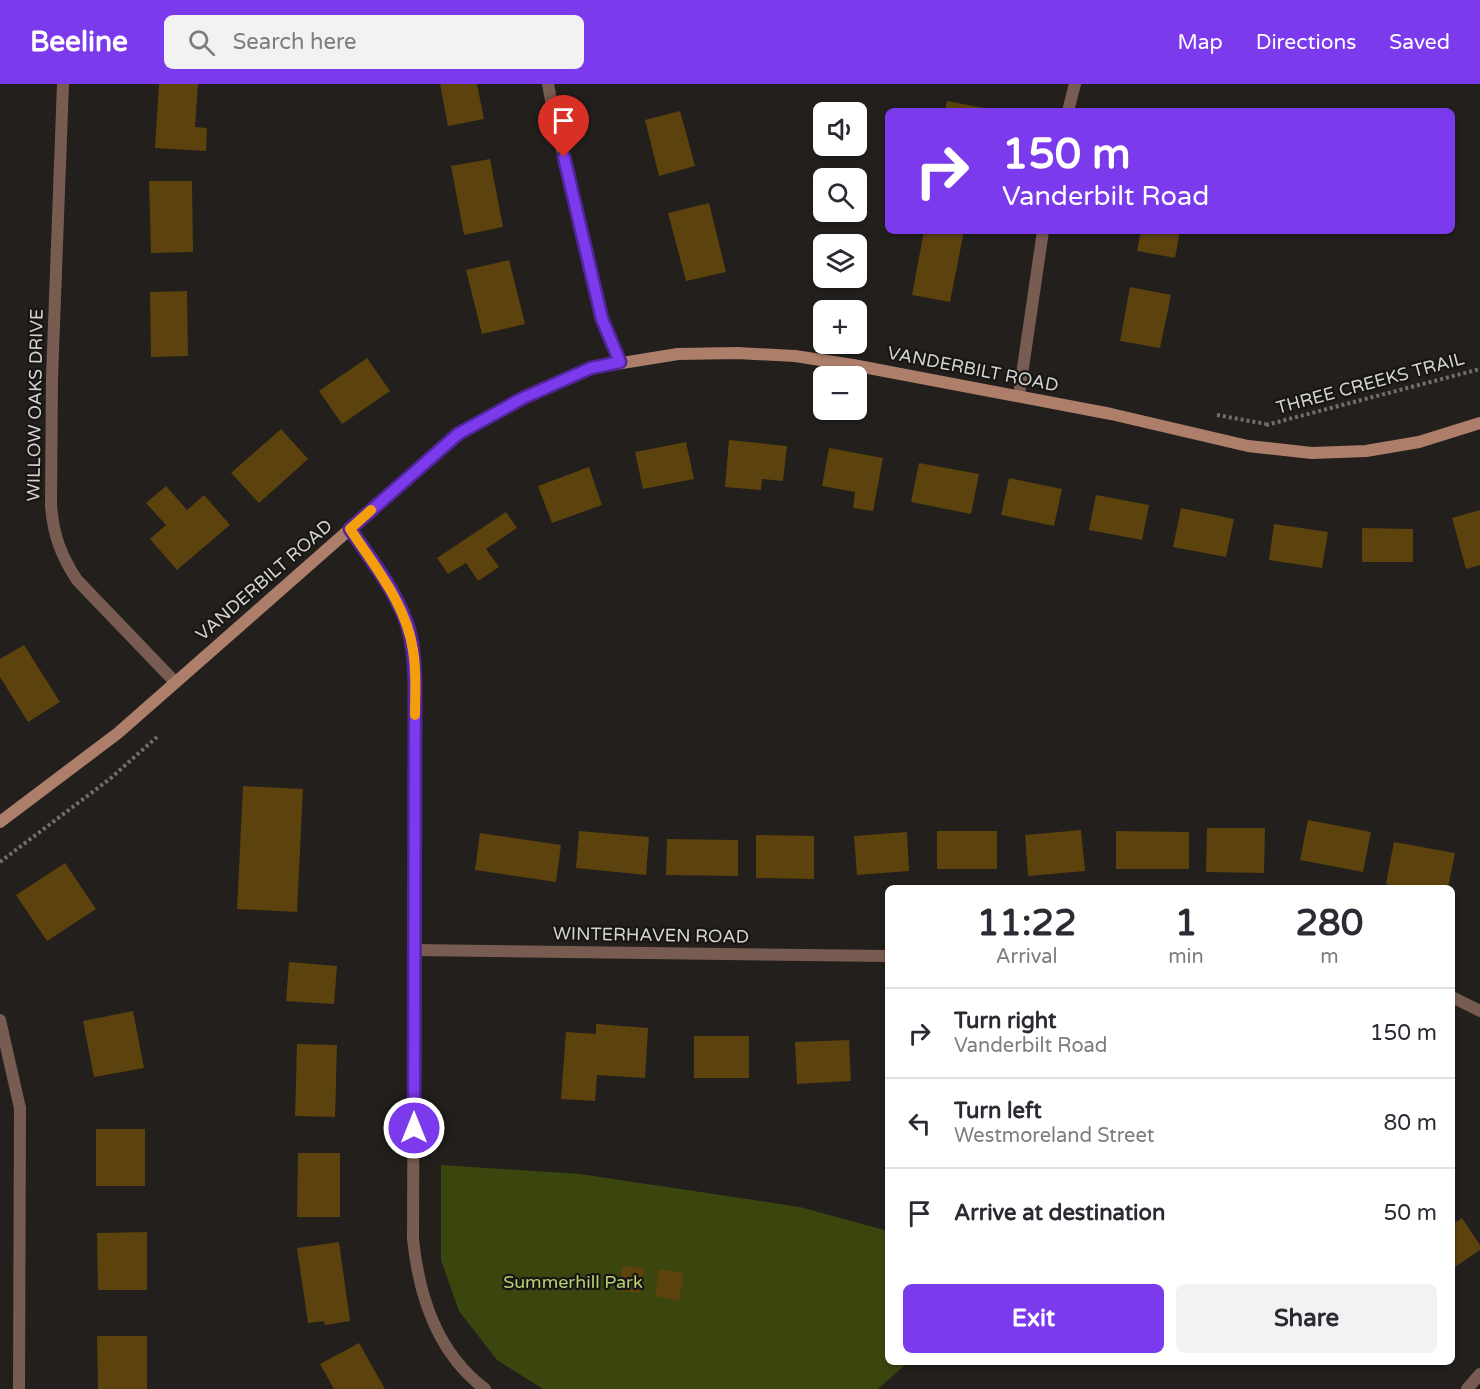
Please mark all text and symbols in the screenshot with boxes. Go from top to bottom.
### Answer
search box [164,15,584,69]
text: Beeline [30,25,128,59]
icon: search [185,26,218,59]
text: Search here [233,29,357,55]
text: Map [1177,30,1223,55]
text: Directions [1256,30,1356,55]
text: Saved [1389,30,1450,55]
pin [538,95,589,157]
map controls [813,102,867,420]
button: sound [813,102,867,156]
icon: arrive [547,104,580,137]
text: 150 m [1002,129,1131,180]
icon: right [903,132,981,210]
button: search [813,168,867,222]
text: Vanderbilt Road [1002,180,1209,213]
button: layers [813,234,867,288]
button: + [813,300,867,354]
street label: WILLOW OAKS DRIVE [22,309,48,501]
street label: VANDERBILT ROAD [886,342,1060,396]
street label: THREE CREEKS TRAIL [1274,347,1467,419]
button: − [813,366,867,420]
street label: VANDERBILT ROAD [191,515,337,645]
text: 11:22 [977,902,1077,945]
text: 1 [1175,902,1197,945]
text: 280 [1295,902,1363,945]
street label: WINTERHAVEN ROAD [553,922,749,948]
text: Arrival [996,945,1058,969]
text: min [1168,945,1204,969]
text: m [1320,945,1339,969]
text: Turn right [954,1008,1056,1034]
icon: right [903,1017,936,1050]
text: 150 m [1370,1020,1437,1046]
text: Vanderbilt Road [954,1034,1107,1058]
position arrow [382,1096,446,1160]
text: Turn left [954,1098,1042,1124]
icon: left [903,1107,936,1140]
text: 80 m [1383,1110,1437,1136]
text: Westmoreland Street [954,1124,1154,1148]
icon: arrive [903,1197,936,1230]
text: Arrive at destination [954,1200,1165,1226]
text: 50 m [1383,1200,1437,1226]
park label: Summerhill Park [503,1271,643,1293]
button: Exit [903,1284,1164,1353]
button: Share [1176,1284,1437,1353]

